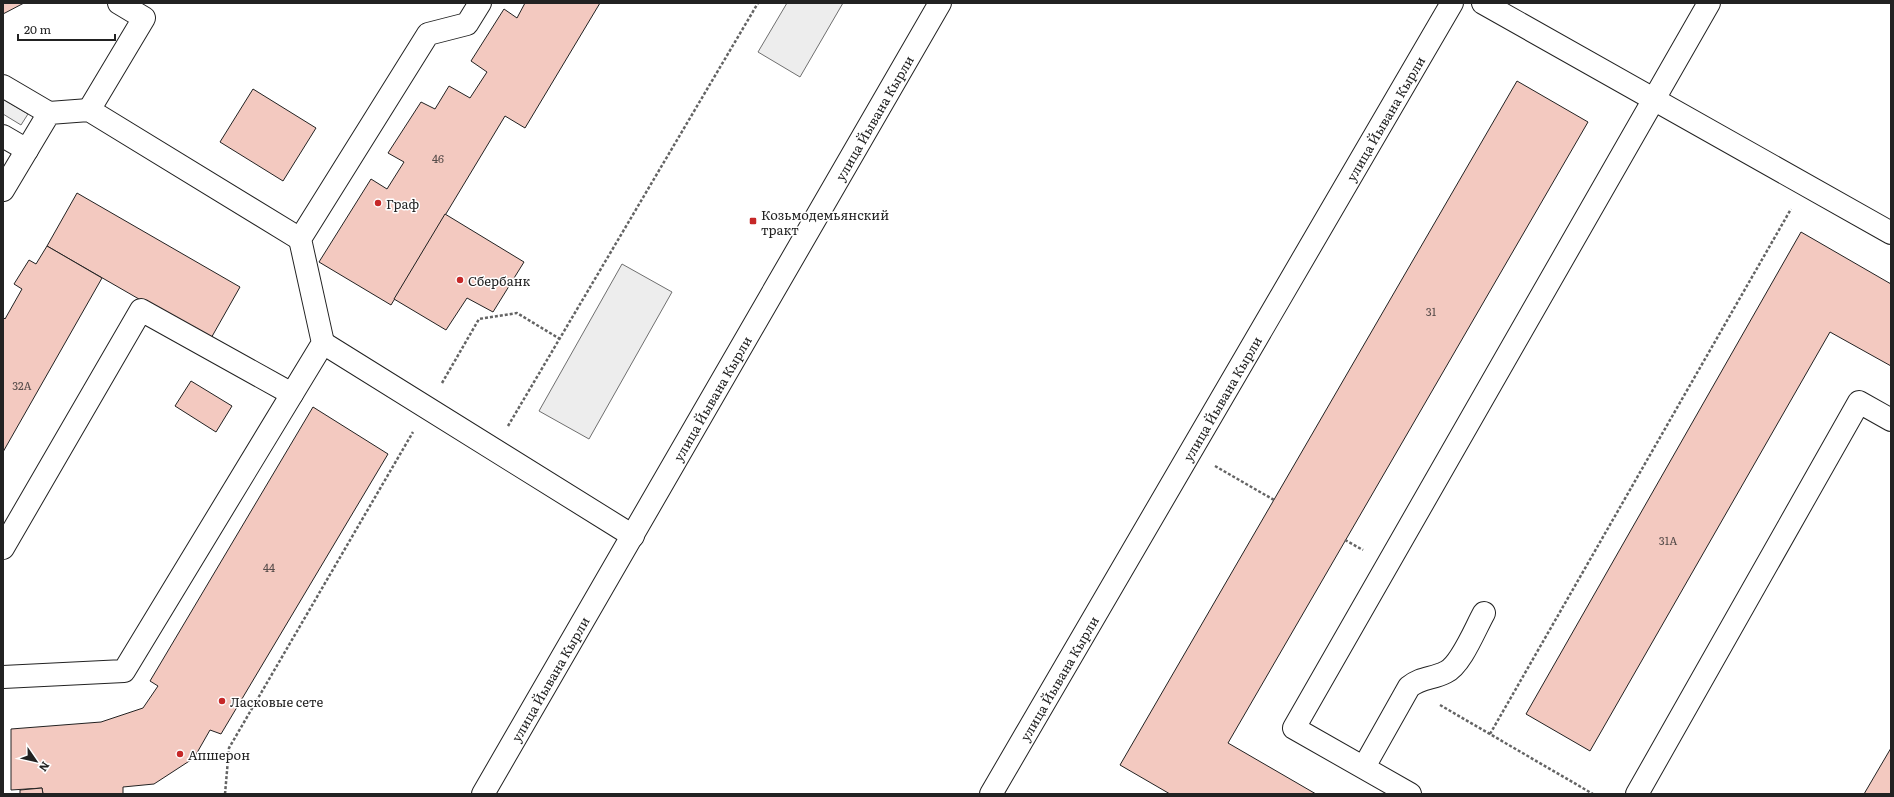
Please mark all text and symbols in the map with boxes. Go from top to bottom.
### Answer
scale bar [18,16,115,42]
text: 20 m [24,20,51,38]
street label: улица Йывана Кырли [830,51,918,184]
street label: улица Йывана Кырли [1341,52,1429,184]
house number: 46 [432,150,444,166]
place label: Граф [386,194,419,213]
marker: Граф [373,198,383,208]
place label: Козьмодемьянский тракт [761,205,889,239]
marker: Козьмодемьянский тракт [748,216,758,226]
place label: Сбербанк [468,271,531,290]
marker: Сбербанк [455,275,465,285]
house number: 31 [1426,303,1437,319]
street label: улица Йывана Кырли [668,332,755,465]
street label: улица Йывана Кырли [1178,332,1266,464]
house number: 32А [12,377,32,393]
house number: 31А [1659,532,1677,548]
house number: 44 [263,559,275,575]
street label: улица Йывана Кырли [1015,612,1102,744]
street label: улица Йывана Кырли [506,613,593,745]
place label: Ласковые сете [230,692,323,711]
marker: Ласковые сете [217,696,227,706]
north arrow [16,741,56,781]
place label: Апшерон [188,745,250,764]
marker: Апшерон [175,749,185,759]
text: N [36,759,54,775]

